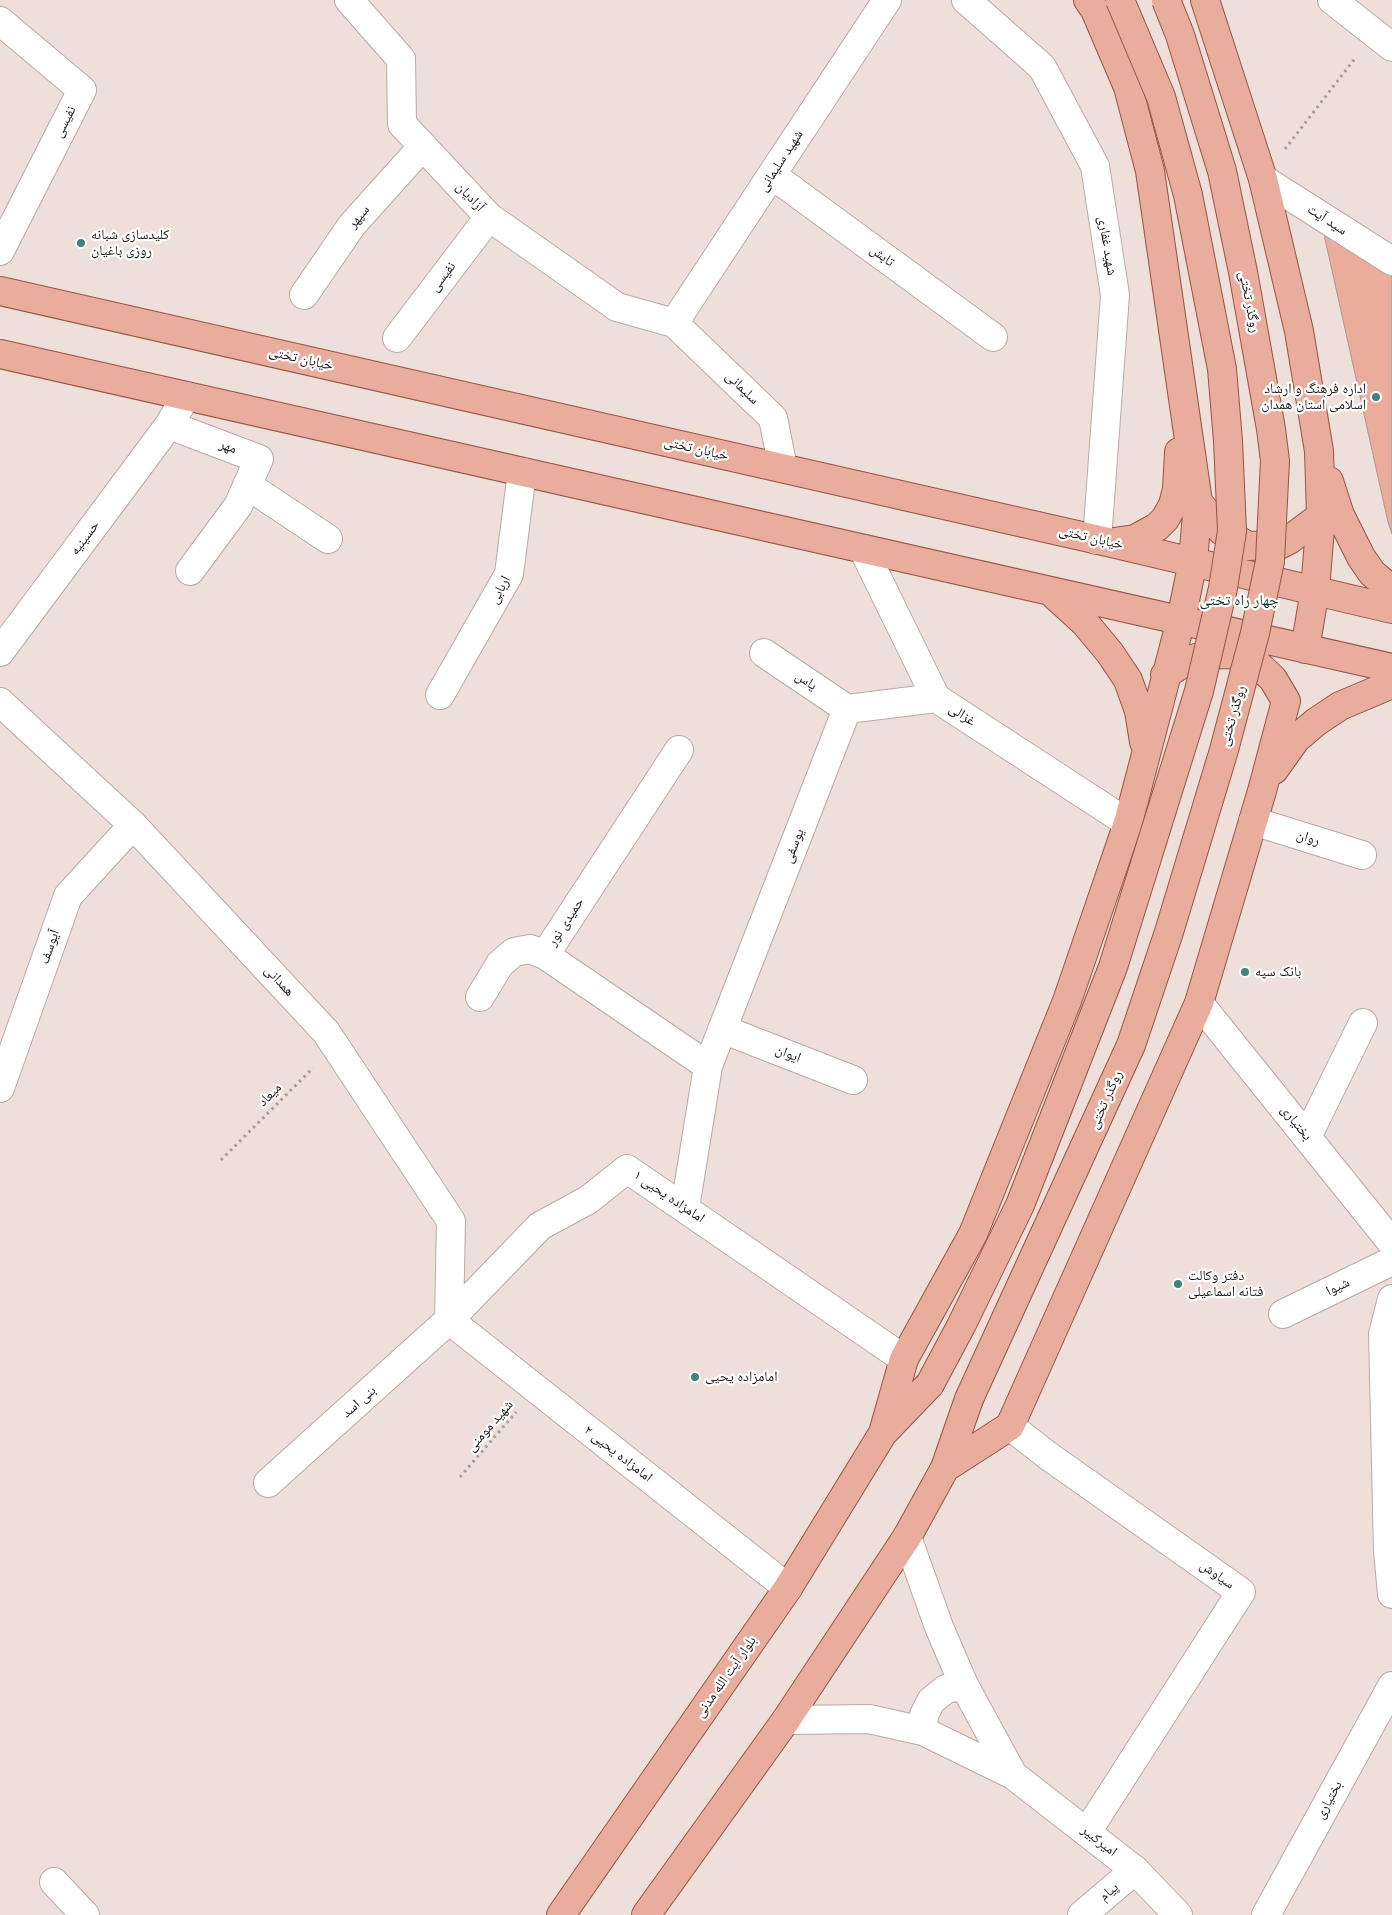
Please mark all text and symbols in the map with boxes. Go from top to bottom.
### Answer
street label: نفیسی [50,103,80,141]
street label: شهید سلیمانی [755,127,807,195]
street label: آزادیان [452,179,488,215]
street label: سید آیت [1304,201,1350,239]
street label: سپهر [344,202,374,232]
street label: شهید غفاری [1094,215,1120,277]
place label: کلیدسازی شبانه روزی باغیان [91,227,169,260]
marker: کلیدسازی شبانه روزی باغیان [75,237,87,249]
street label: تابش [866,241,898,271]
street label: نفیسی [426,259,460,295]
street label: روگذر تختی [1235,270,1263,334]
street label: خیابان تختی [267,343,335,375]
street label: سلیمانی [722,368,762,408]
place label: اداره فرهنگ و ارشاد اسلامی استان همدان [1261,381,1366,414]
marker: اداره فرهنگ و ارشاد اسلامی استان همدان [1370,391,1382,403]
street label: خیابان تختی [662,433,730,465]
street label: مهر [217,436,239,458]
street label: حسینیه [67,517,103,559]
street label: خیابان تختی [1057,522,1125,554]
street label: اربابی [486,573,514,607]
district label: چهار راه تختی [1200,592,1278,610]
street label: یاس [792,668,820,694]
street label: روگذر تختی [1216,684,1250,748]
street label: غزالی [945,700,979,730]
street label: یوسفی [780,826,808,866]
street label: روان [1294,827,1322,849]
street label: حمیدی نور [544,895,588,949]
street label: آیوسف [36,928,64,966]
street label: همدانی [260,962,298,1000]
place label: بانک سپه [1255,964,1301,980]
marker: بانک سپه [1239,966,1251,978]
street label: ایوان [773,1041,803,1067]
street label: روگذر تختی [1086,1068,1126,1132]
street label: میعاد [255,1080,285,1110]
street label: بختیاری [1277,1102,1315,1144]
street label: امامزاده یحیی ۱ [630,1167,708,1227]
place label: دفتر وکالت فتانه اسماعیلی [1188,1268,1263,1300]
street label: شیوا [1323,1274,1353,1300]
marker: دفتر وکالت فتانه اسماعیلی [1172,1278,1184,1290]
place label: امامزاده یحیی [705,1369,778,1385]
marker: امامزاده یحیی [689,1371,701,1383]
street label: بنی اسد [338,1382,380,1422]
street label: شهید مومنی [463,1397,517,1455]
street label: امامزاده یحیی ۲ [580,1422,656,1486]
street label: سیاوش [1196,1557,1238,1593]
street label: بلوار آیت الله مدنی [692,1633,760,1721]
street label: بختیاری [1312,1778,1346,1822]
street label: امیرکبیر [1078,1822,1120,1860]
street label: پیام [1096,1879,1122,1905]

